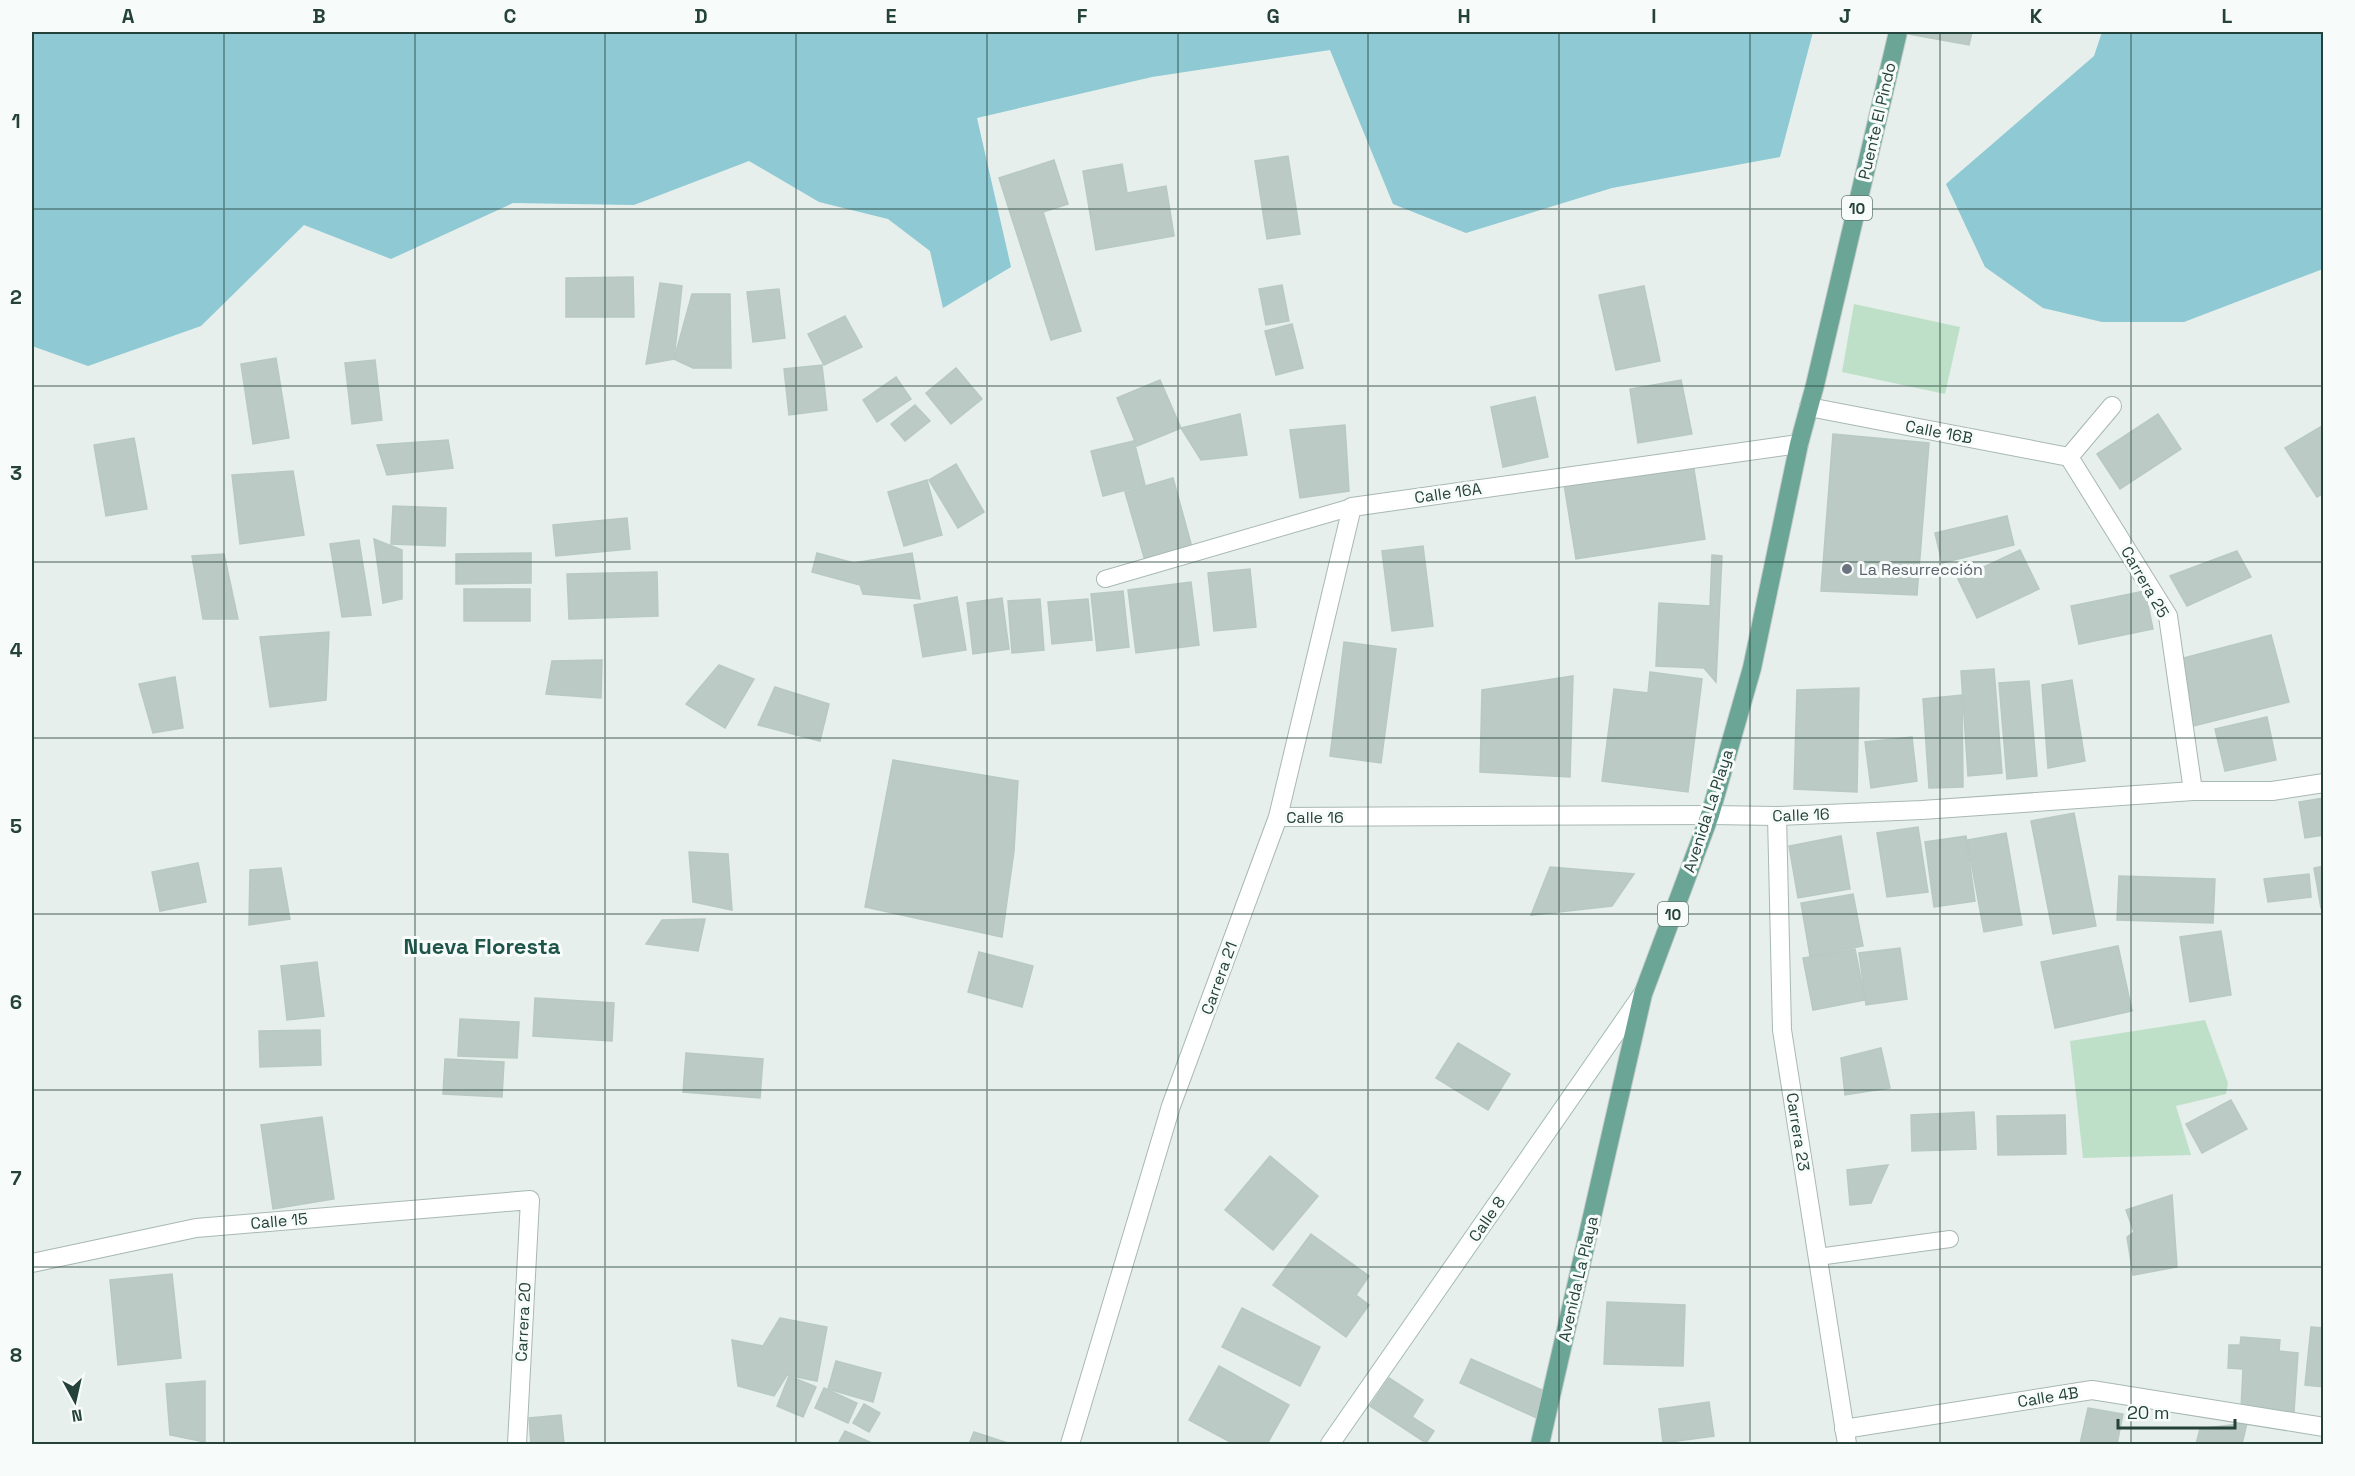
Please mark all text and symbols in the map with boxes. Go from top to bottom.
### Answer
text: A [122,3,135,29]
text: B [312,3,326,29]
text: C [504,3,517,29]
text: D [694,3,708,29]
text: E [885,3,897,29]
text: F [1077,3,1088,29]
text: G [1266,3,1280,29]
text: H [1457,3,1471,29]
text: I [1651,3,1657,29]
text: J [1839,3,1851,29]
text: K [2030,3,2043,29]
text: L [2222,3,2233,29]
street label: Puente El Pindo [1853,60,1901,182]
text: 1 [11,108,21,134]
road number: 10 [1842,196,1872,220]
text: 2 [10,284,22,310]
street label: Calle 16B [1904,415,1974,449]
text: 3 [10,460,22,486]
street label: Calle 16A [1413,478,1483,508]
street label: Carrera 25 [2116,543,2174,621]
place label: La Resurrección [1859,559,1983,580]
marker: La Resurrección [1840,562,1854,576]
text: 4 [10,637,23,663]
street label: Avenida La Playa [1678,747,1738,875]
street label: Calle 16 [1772,804,1830,826]
street label: Calle 16 [1286,807,1344,828]
text: 5 [10,813,22,839]
road number: 10 [1658,902,1688,926]
district label: Nueva Floresta [404,932,561,960]
street label: Carrera 21 [1196,939,1242,1017]
text: 6 [10,989,22,1015]
street label: Carrera 23 [1781,1091,1815,1173]
text: 7 [10,1165,22,1191]
street label: Calle 8 [1464,1192,1510,1246]
street label: Calle 15 [250,1208,308,1234]
street label: Avenida La Playa [1553,1214,1603,1344]
street label: Carrera 20 [510,1282,536,1362]
text: 8 [10,1342,22,1368]
north arrow [45,1371,105,1431]
street label: Calle 4B [2016,1382,2080,1412]
scale bar [2118,1392,2235,1430]
text: 20 m [2127,1401,2170,1424]
text: N [70,1404,84,1427]

